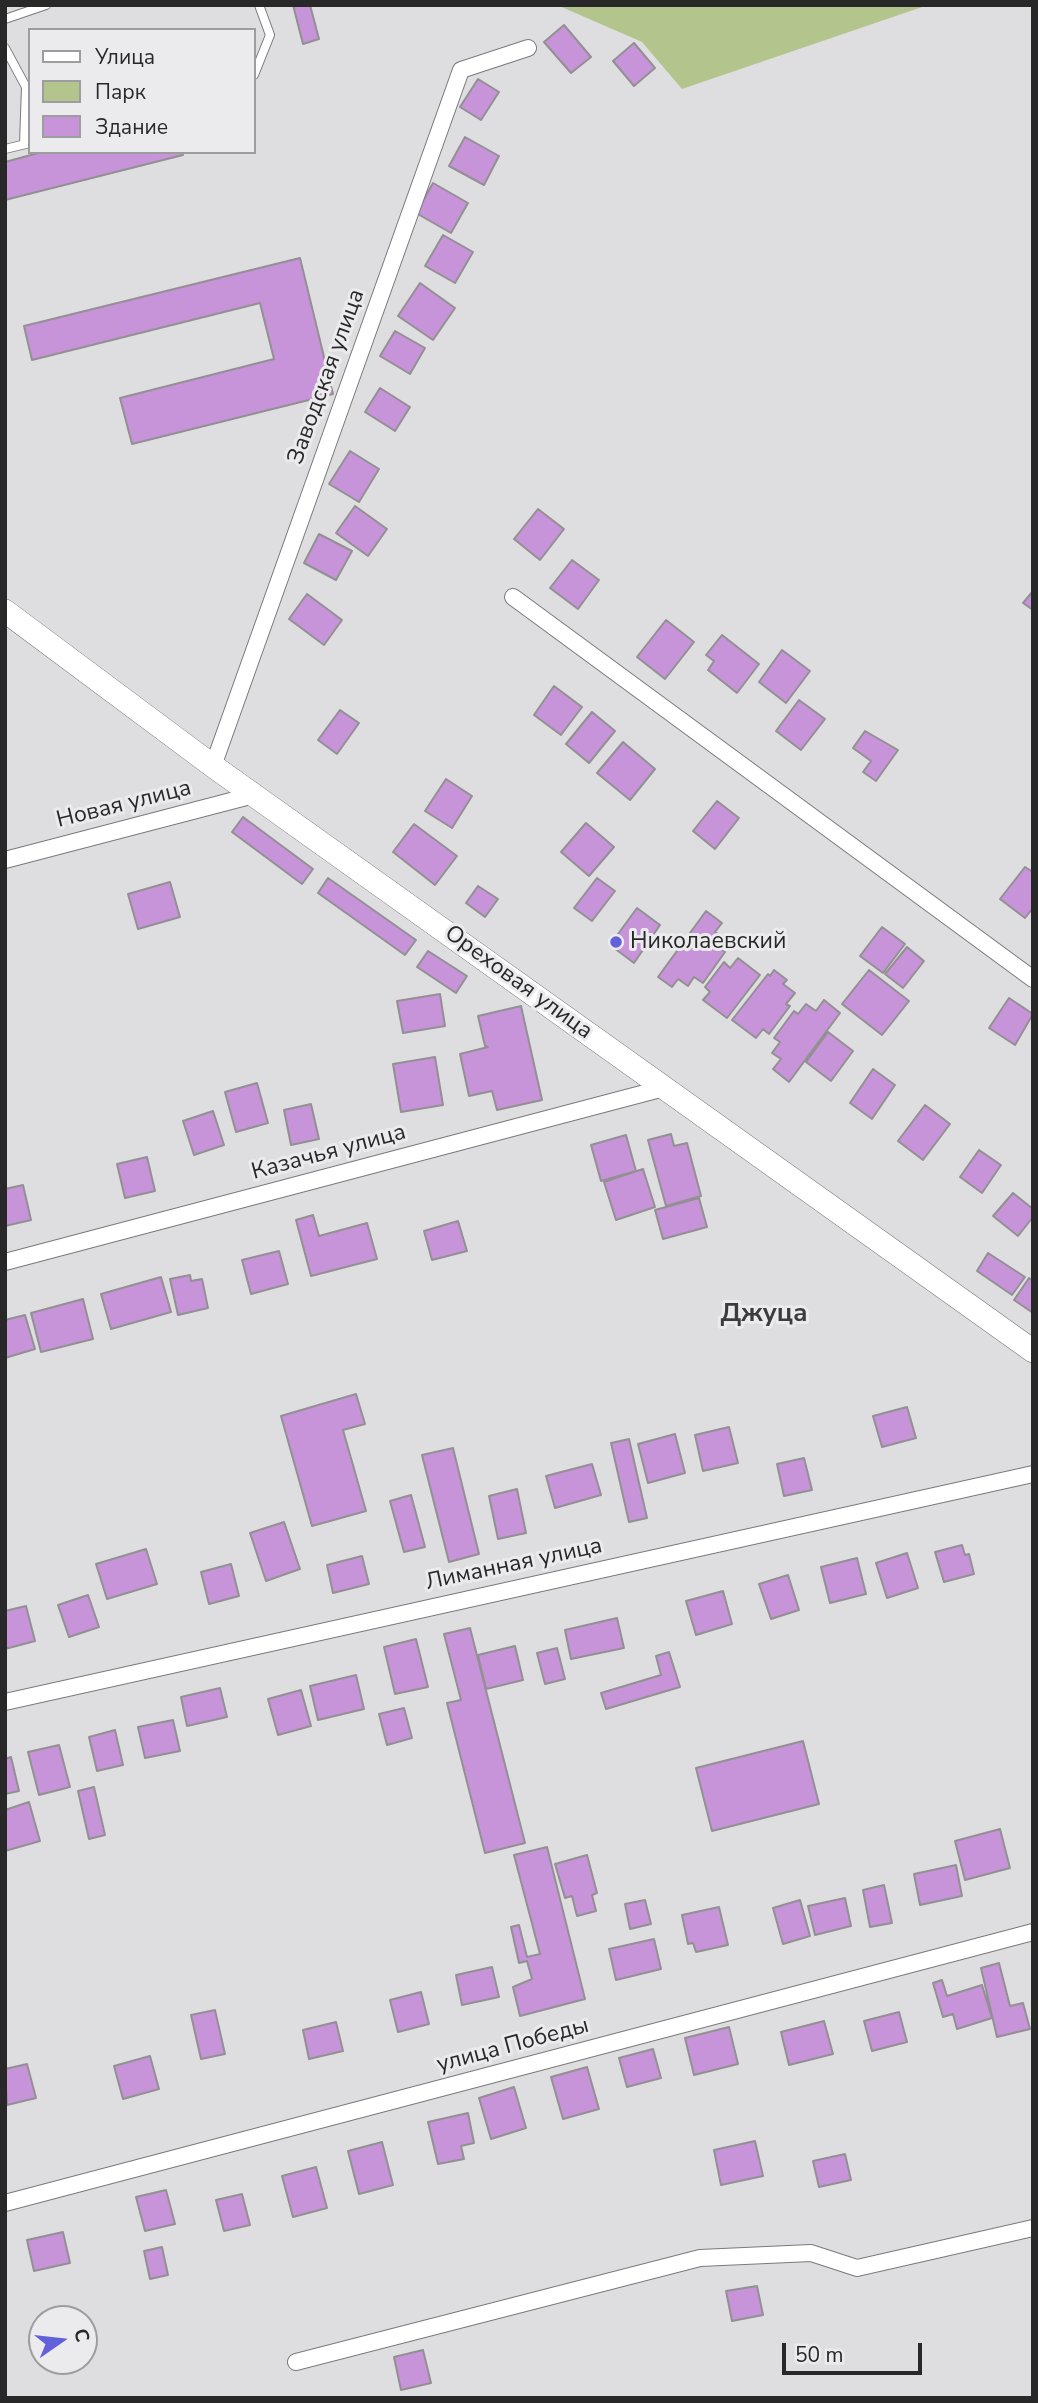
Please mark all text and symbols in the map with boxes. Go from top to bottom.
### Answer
legend [28,28,256,154]
text: Улица [95,43,155,71]
text: Парк [95,78,146,106]
text: Здание [95,113,168,141]
street label: Заводская улица [283,286,371,468]
street label: Новая улица [54,775,194,835]
street label: Ореховая улица [439,920,597,1046]
place label: Николаевский [630,928,786,956]
marker: Николаевский [608,934,624,950]
street label: Казачья улица [249,1119,409,1187]
district label: Джуца [720,1299,808,1331]
street label: Лиманная улица [423,1533,605,1597]
street label: улица Победы [434,2012,592,2080]
north arrow [28,2305,98,2375]
text: С [67,2326,96,2345]
scale bar [786,2330,926,2374]
text: 50 m [795,2341,844,2369]

